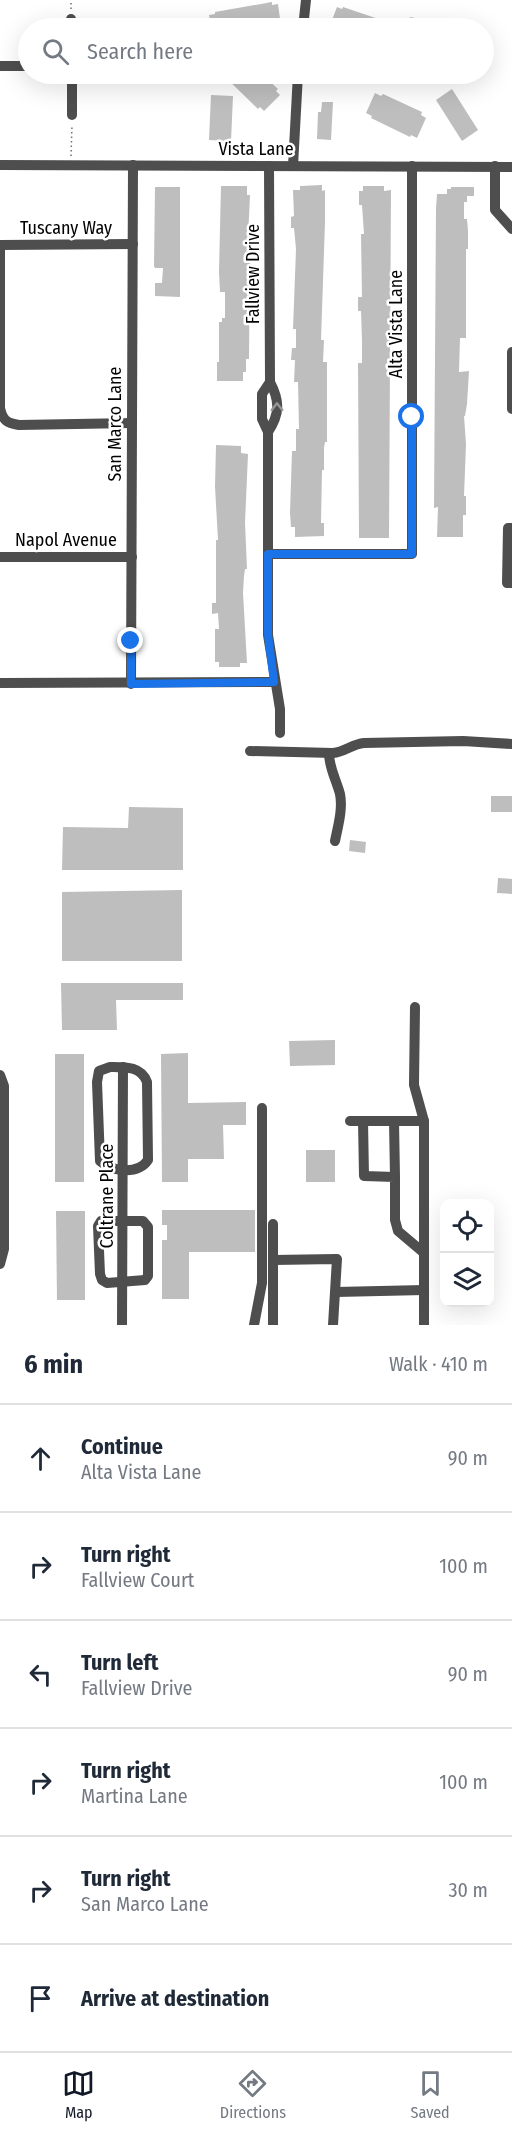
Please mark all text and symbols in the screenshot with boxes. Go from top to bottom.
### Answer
search box [18,18,494,84]
icon: search [39,35,72,68]
text: Search here [87,38,193,65]
street label: Vista Lane [218,138,294,160]
street label: Tuscany Way [20,217,112,239]
street label: Fallview Drive [242,224,264,324]
street label: Alta Vista Lane [385,270,407,378]
street label: San Marco Lane [104,366,126,481]
one-way arrow [271,403,283,412]
route start [398,403,424,429]
street label: Napol Avenue [15,529,117,551]
route end [117,627,143,653]
street label: Coltrane Place [96,1143,118,1249]
map controls [440,1199,494,1307]
button: locate [440,1199,494,1253]
button: layers [440,1253,494,1307]
text: 6 min [24,1349,83,1380]
text: Walk · 410 m [389,1352,488,1376]
text: Continue [81,1433,163,1460]
icon: ahead [24,1442,57,1475]
text: 90 m [448,1446,488,1470]
text: Alta Vista Lane [81,1460,201,1484]
text: Turn right [81,1541,170,1568]
icon: right [24,1550,57,1583]
text: 100 m [439,1554,488,1578]
text: Fallview Court [81,1568,194,1592]
text: Turn left [81,1649,159,1676]
icon: left [24,1658,57,1691]
text: 90 m [448,1662,488,1686]
text: Fallview Drive [81,1676,192,1700]
text: Turn right [81,1757,170,1784]
icon: right [24,1766,57,1799]
text: 100 m [439,1770,488,1794]
text: Martina Lane [81,1784,188,1808]
text: Turn right [81,1865,170,1892]
icon: right [24,1874,57,1907]
text: 30 m [448,1878,488,1902]
text: San Marco Lane [81,1892,209,1916]
icon: arrive [24,1982,57,2015]
text: Arrive at destination [81,1985,269,2012]
tab: Map [62,2067,95,2122]
tab: Directions [220,2067,286,2122]
tab: Saved [411,2067,450,2122]

